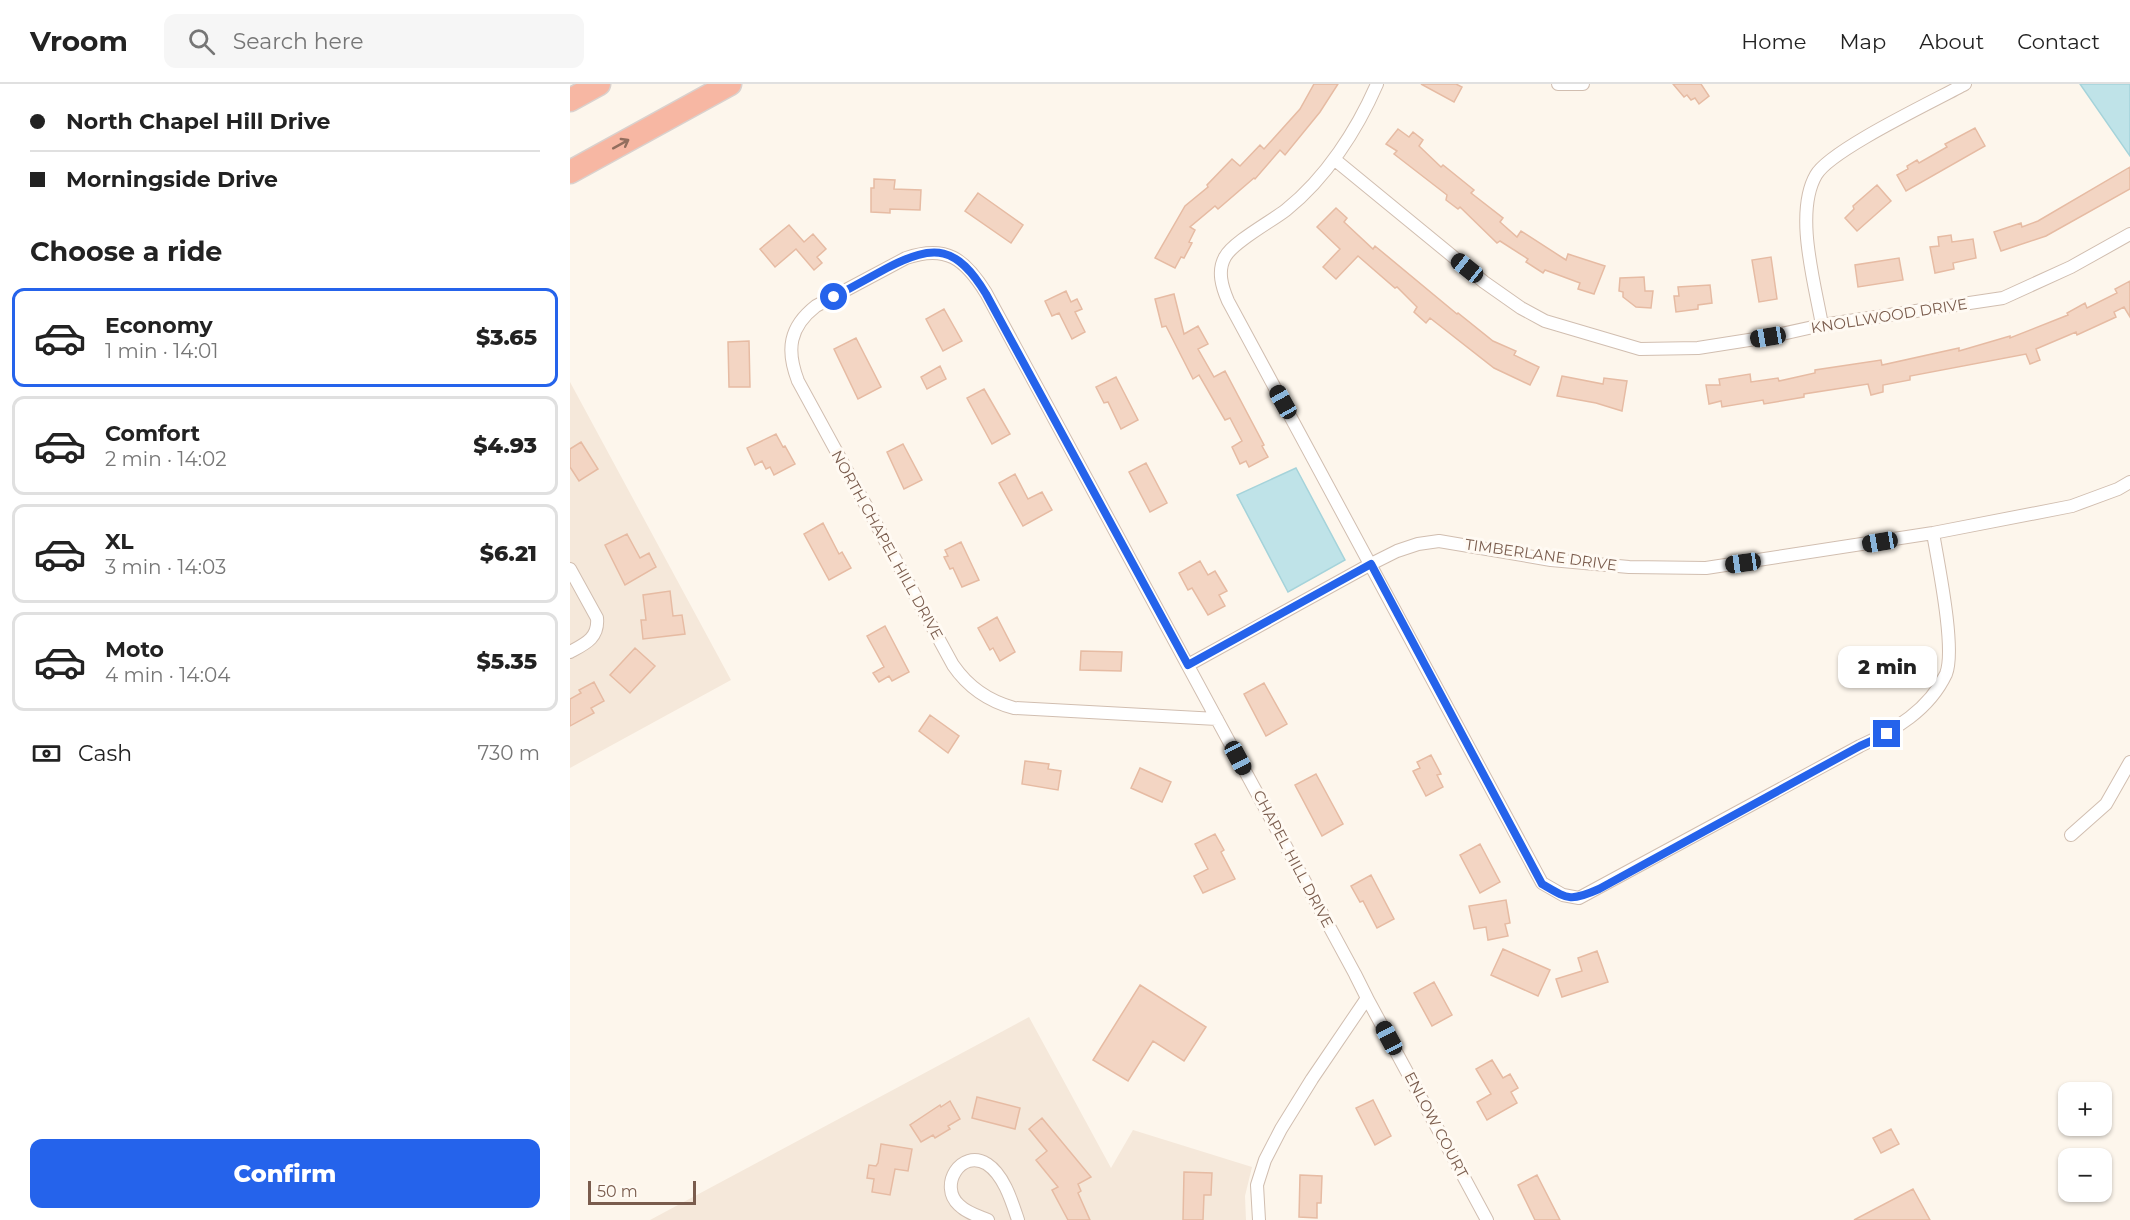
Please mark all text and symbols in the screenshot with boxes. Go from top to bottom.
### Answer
search box [164,14,584,68]
text: Vroom [30,24,128,58]
icon: search [185,25,218,58]
text: Search here [233,28,364,55]
text: Home [1741,29,1806,54]
text: Map [1839,29,1886,54]
text: About [1919,29,1984,54]
text: Contact [2017,29,2100,54]
text: North Chapel Hill Drive [66,108,330,135]
one-way arrow [612,138,630,149]
text: Morningside Drive [66,166,278,193]
text: Choose a ride [30,235,222,268]
car [1447,250,1487,286]
route start [820,283,847,310]
street label: KNOLLWOOD DRIVE [1809,294,1968,337]
icon: car [33,311,87,365]
text: Economy [105,312,213,339]
text: $3.65 [476,324,537,351]
car [1749,325,1787,349]
text: 1 min · 14:01 [105,339,218,363]
car [1266,382,1300,422]
icon: car [33,419,87,473]
text: Comfort [105,420,200,447]
text: $4.93 [473,432,537,459]
text: 2 min · 14:02 [105,447,227,471]
street label: NORTH CHAPEL HILL DRIVE [827,447,947,643]
icon: car [33,527,87,581]
text: XL [105,528,134,555]
car [1861,530,1899,554]
street label: TIMBERLANE DRIVE [1464,534,1618,575]
text: $6.21 [480,540,537,567]
car [1724,552,1762,574]
text: 3 min · 14:03 [105,555,226,579]
icon: car [33,635,87,689]
text: Moto [105,636,164,663]
callout: 2 min [1838,647,1936,689]
text: $5.35 [477,648,537,675]
text: 2 min [1858,655,1917,679]
text: 4 min · 14:04 [105,663,230,687]
route end [1873,720,1900,747]
icon: cash [30,737,63,770]
car [1222,738,1254,778]
text: Cash [78,740,132,767]
text: 730 m [477,741,540,765]
street label: CHAPEL HILL DRIVE [1249,787,1338,931]
car [1373,1018,1405,1058]
street label: ENLOW COURT [1400,1068,1473,1181]
map controls [2058,1082,2112,1202]
button: + [2058,1082,2112,1136]
button: Confirm [30,1139,540,1208]
button: − [2058,1148,2112,1202]
scale bar [588,1178,696,1206]
text: 50 m [597,1182,638,1201]

